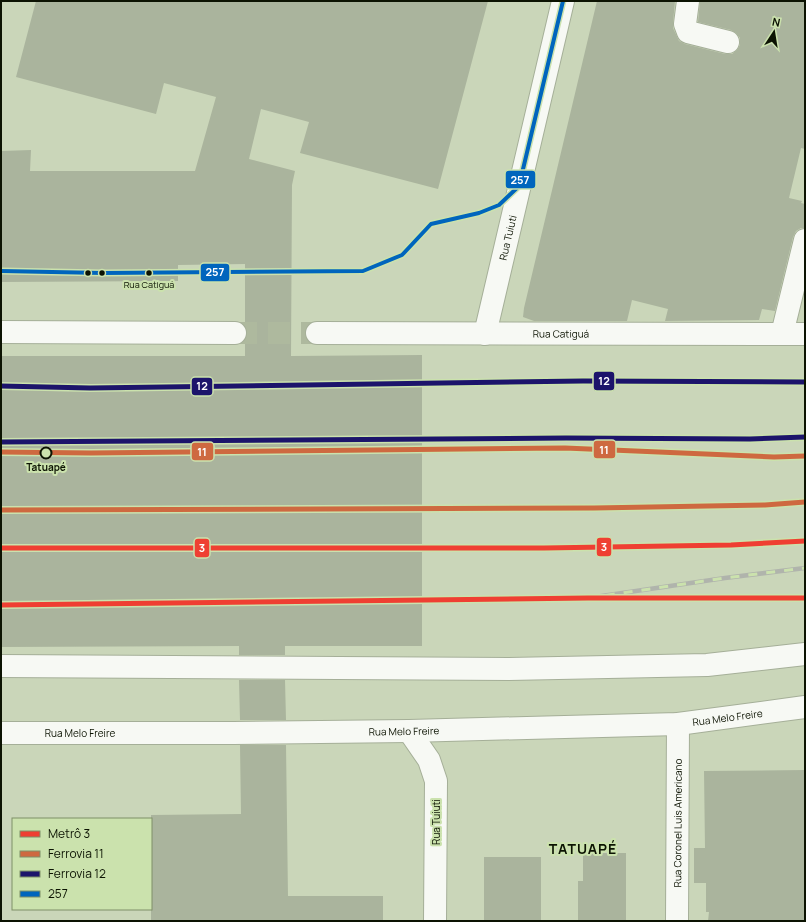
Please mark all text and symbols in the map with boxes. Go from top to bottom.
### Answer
north arrow [754,12,794,52]
text: N [771,14,782,30]
line badge: 257 [505,170,536,189]
text: 257 [511,172,530,187]
street label: Rua Tuiuti [496,214,520,262]
line badge: 257 [200,263,230,282]
text: 257 [206,264,225,279]
unlabelled marker [83,268,93,278]
unlabelled marker [97,268,107,278]
marker: Rua Catiguá [144,268,154,278]
place label: Rua Catiguá [124,278,174,291]
street label: Rua Catiguá [533,326,589,341]
line badge: 12 [593,371,615,391]
text: 12 [598,373,610,388]
line badge: 12 [191,377,213,396]
text: 12 [196,378,208,393]
line badge: 11 [593,440,616,459]
line badge: 11 [191,442,214,461]
text: 11 [599,442,609,457]
text: 11 [197,444,207,459]
marker: Tatuapé [39,446,53,460]
place label: Tatuapé [26,460,66,474]
line badge: 3 [596,537,612,557]
line badge: 3 [194,538,210,558]
text: 3 [601,539,607,554]
text: 3 [199,540,205,555]
street label: Rua Melo Freire [692,706,763,729]
street label: Rua Melo Freire [369,723,440,738]
street label: Rua Melo Freire [45,726,115,740]
street label: Rua Coronel Luis Americano [670,759,685,887]
street label: Rua Tuiuti [429,799,443,845]
legend [12,818,152,910]
text: Metrô 3 [48,825,90,842]
district label: TATUAPÉ [549,839,617,858]
text: Ferrovia 11 [48,845,104,862]
text: Ferrovia 12 [48,865,106,882]
text: 257 [48,885,68,902]

